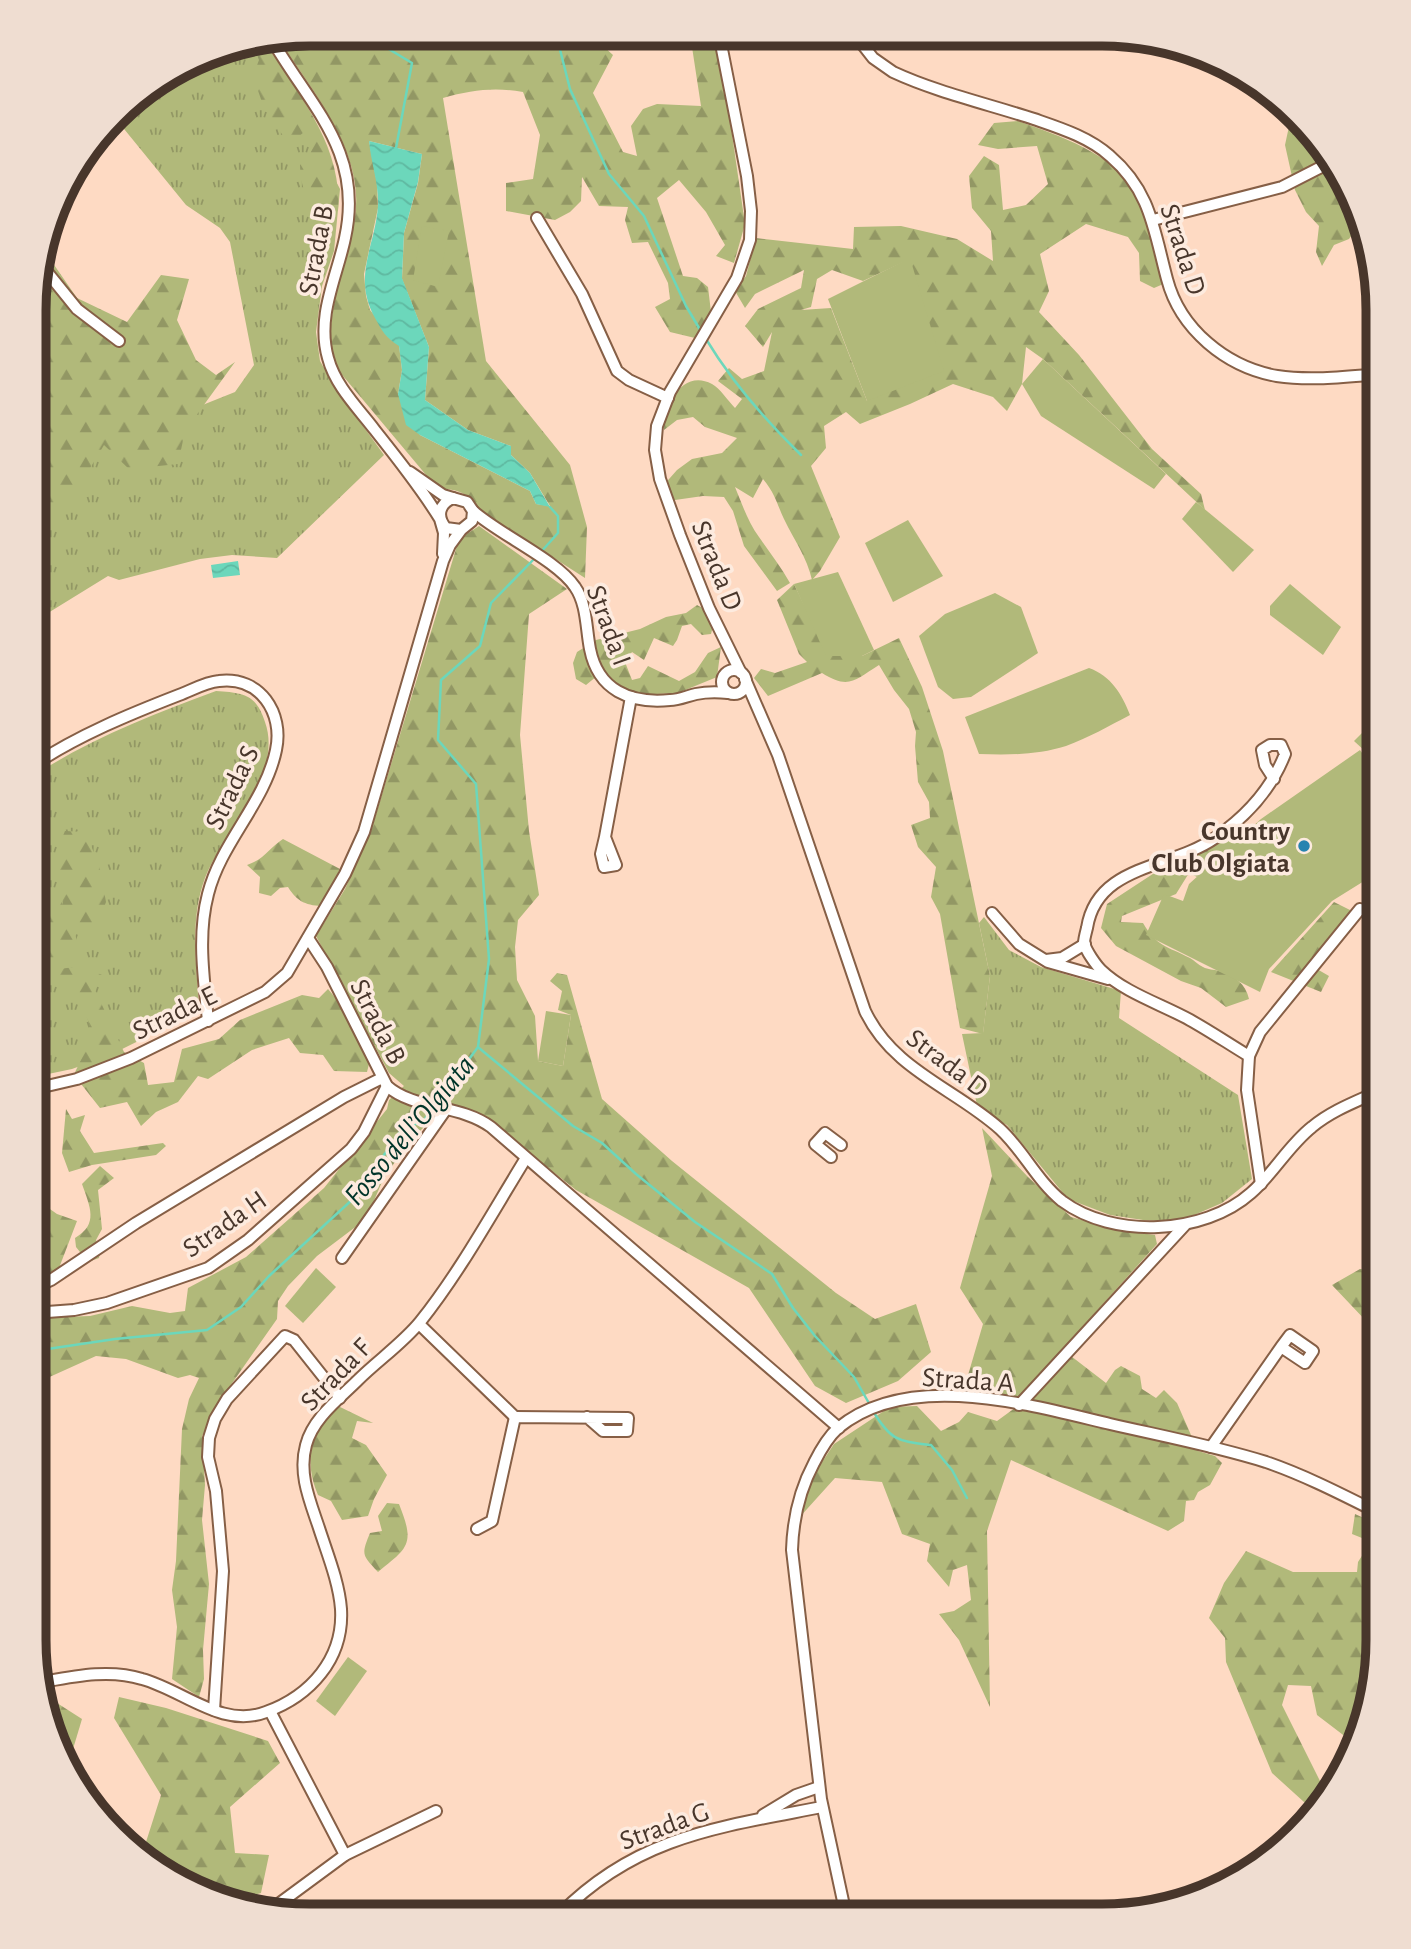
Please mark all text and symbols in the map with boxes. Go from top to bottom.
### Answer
street label: Strada D [1154,201,1210,299]
street label: Strada B [295,203,339,298]
street label: Strada D [686,517,747,615]
street label: Strada I [581,582,636,670]
street label: Strada S [201,742,265,834]
place label: Country Club Olgiata [1151,818,1290,878]
marker: Country Club Olgiata [1296,838,1312,854]
street label: Strada B [344,975,410,1069]
street label: Strada E [129,982,221,1046]
street label: Strada D [901,1024,993,1103]
water label: Fosso dell’Olgiata [339,1050,481,1211]
street label: Strada H [178,1186,272,1263]
street label: Strada F [296,1333,378,1417]
street label: Strada A [921,1364,1015,1398]
street label: Strada G [616,1798,713,1856]

